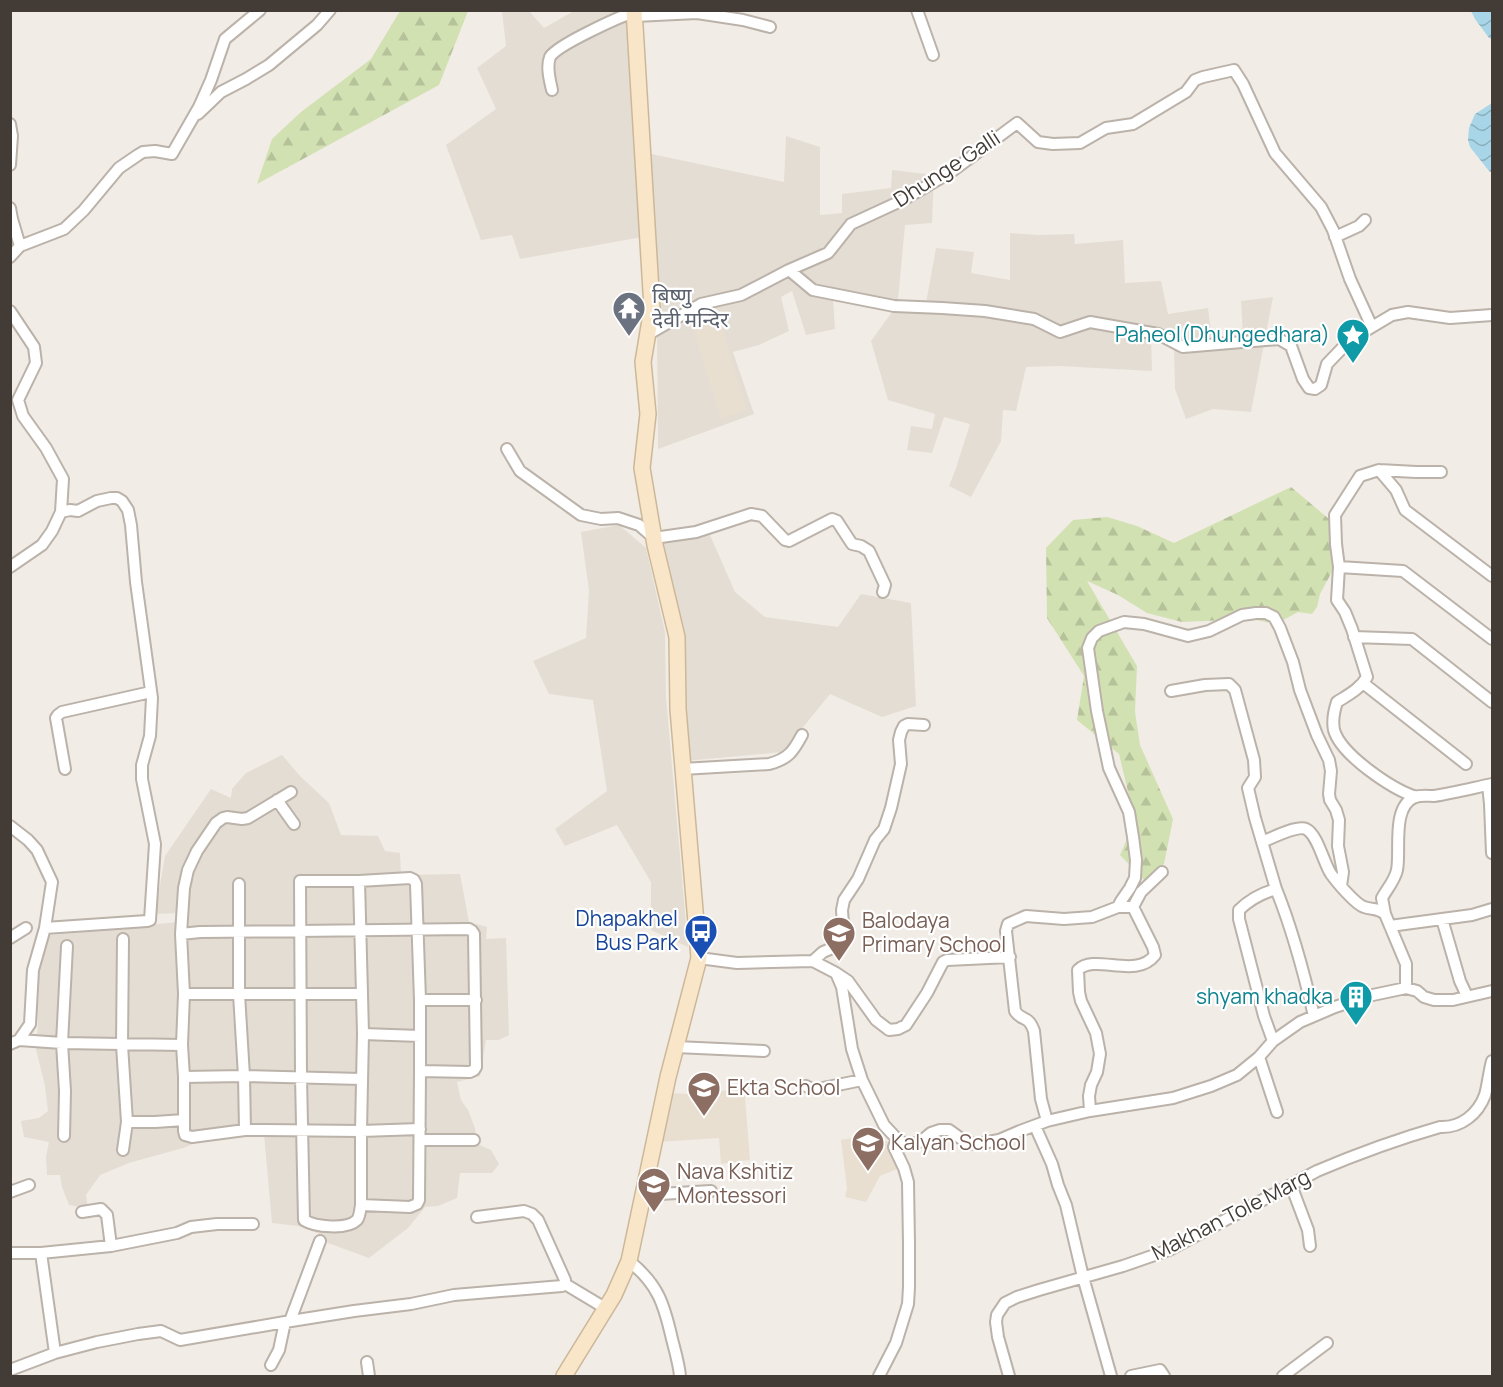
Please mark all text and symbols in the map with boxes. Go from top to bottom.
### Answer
street label: Dhunge Galli [888,123,1005,213]
place label: बिष्णु देवी मन्दिर [652,281,729,333]
temple icon: बिष्णु देवी मन्दिर [611,290,647,337]
place icon: Paheol(Dhungedhara) [1335,317,1371,364]
place label: Paheol(Dhungedhara) [1115,320,1330,348]
place label: Dhapakhel Bus Park [576,904,679,956]
place label: Balodaya Primary School [862,906,1006,958]
bus stop icon: Dhapakhel Bus Park [683,913,719,960]
school or university icon: Balodaya Primary School [821,915,857,962]
building icon: shyam khadka [1338,979,1374,1026]
place label: shyam khadka [1196,982,1333,1010]
school or university icon: Ekta School [686,1070,722,1117]
place label: Ekta School [727,1073,840,1101]
school or university icon: Kalyan School [850,1125,886,1172]
place label: Kalyan School [891,1128,1026,1156]
place label: Nava Kshitiz Montessori [677,1157,793,1209]
street label: Makhan Tole Marg [1147,1162,1314,1266]
school or university icon: Nava Kshitiz Montessori [636,1166,672,1213]

